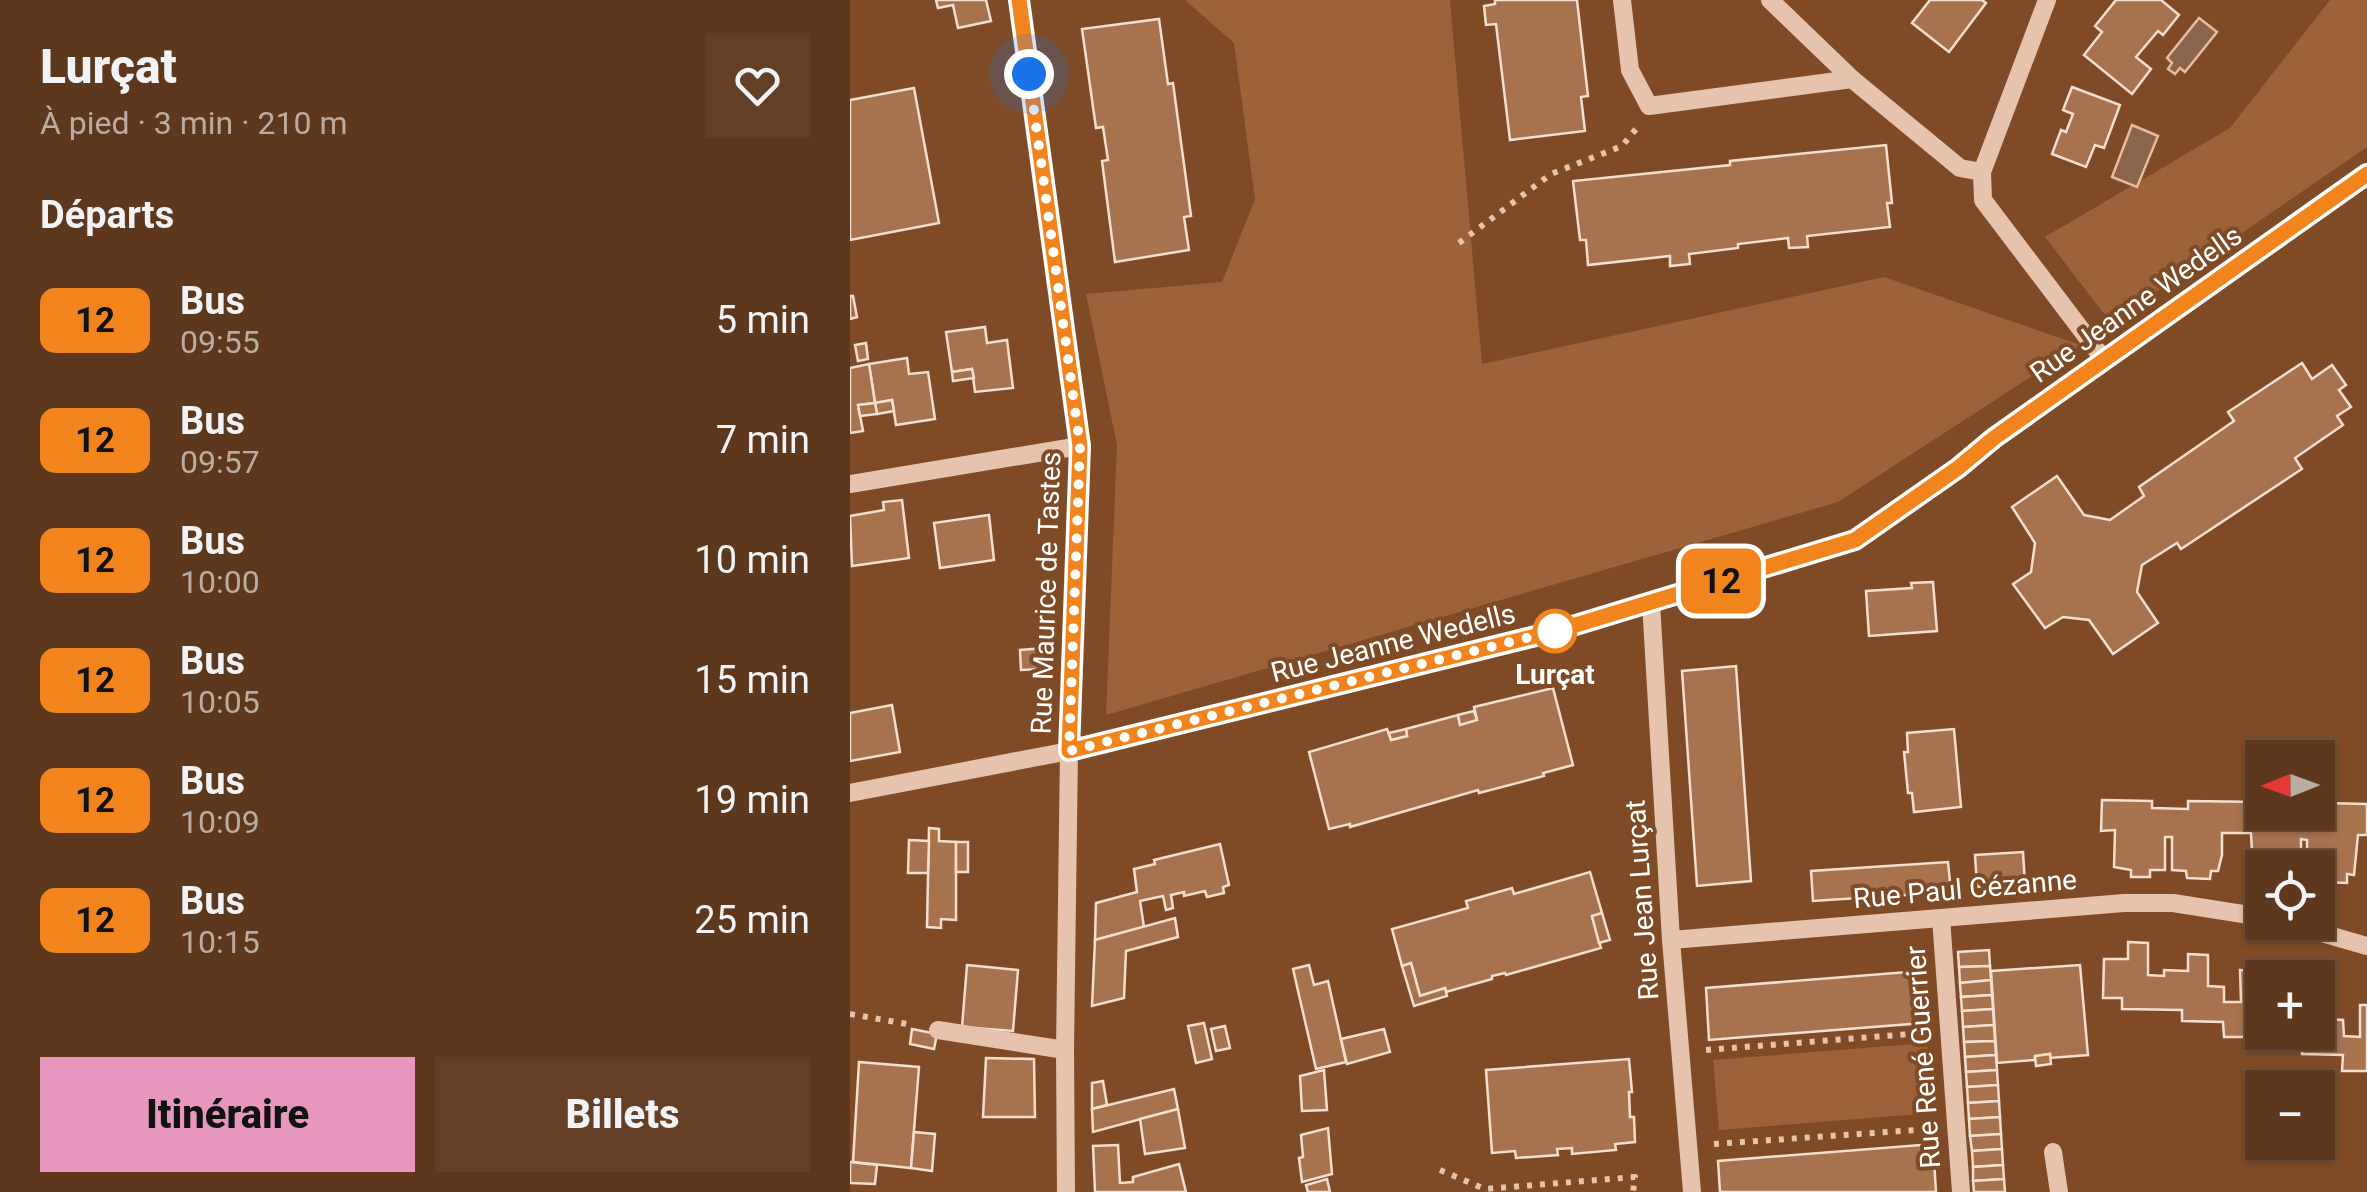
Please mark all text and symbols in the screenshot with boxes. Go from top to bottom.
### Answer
button: heart [705,33,810,138]
text: Lurçat [40,38,177,95]
your location [1004,49,1054,99]
text: À pied · 3 min · 210 m [40,104,347,142]
text: Départs [40,193,174,237]
street label: Rue Jeanne Wedells [2024,219,2248,389]
text: Bus [180,279,245,323]
text: 5 min [716,298,810,342]
text: 12 [75,300,115,341]
text: 09:55 [180,323,260,361]
text: Bus [180,399,245,443]
text: 7 min [716,418,810,462]
text: 12 [75,420,115,461]
text: 09:57 [180,443,260,481]
street label: Rue Maurice de Tastes [1025,451,1067,735]
text: Bus [180,519,245,563]
text: 10 min [694,538,810,582]
text: 12 [75,540,115,581]
line badge: 12 [1676,548,1766,614]
text: 12 [1701,561,1741,602]
text: 10:00 [180,563,260,601]
street label: Rue Jeanne Wedells [1267,597,1519,689]
marker: Lurçat [1534,610,1576,652]
text: Bus [180,639,245,683]
text: 15 min [694,658,810,702]
place label: Lurçat [1515,658,1595,691]
text: 12 [75,660,115,701]
text: 10:05 [180,683,260,721]
north arrow [2245,740,2335,830]
map controls [2245,740,2335,1160]
text: Bus [180,759,245,803]
text: 19 min [694,778,810,822]
text: 12 [75,780,115,821]
street label: Rue Jean Lurçat [1619,799,1665,1001]
text: 10:09 [180,803,260,841]
button: locate [2245,850,2335,940]
street label: Rue Paul Cézanne [1852,863,2078,915]
text: Bus [180,879,245,923]
text: 25 min [694,898,810,942]
text: 12 [75,900,115,941]
text: 10:15 [180,923,260,961]
street label: Rue René Guerrier [1899,944,1947,1170]
button: + [2245,960,2335,1050]
button: Itinéraire [40,1057,415,1172]
button: Billets [435,1057,810,1172]
button: − [2245,1070,2335,1160]

